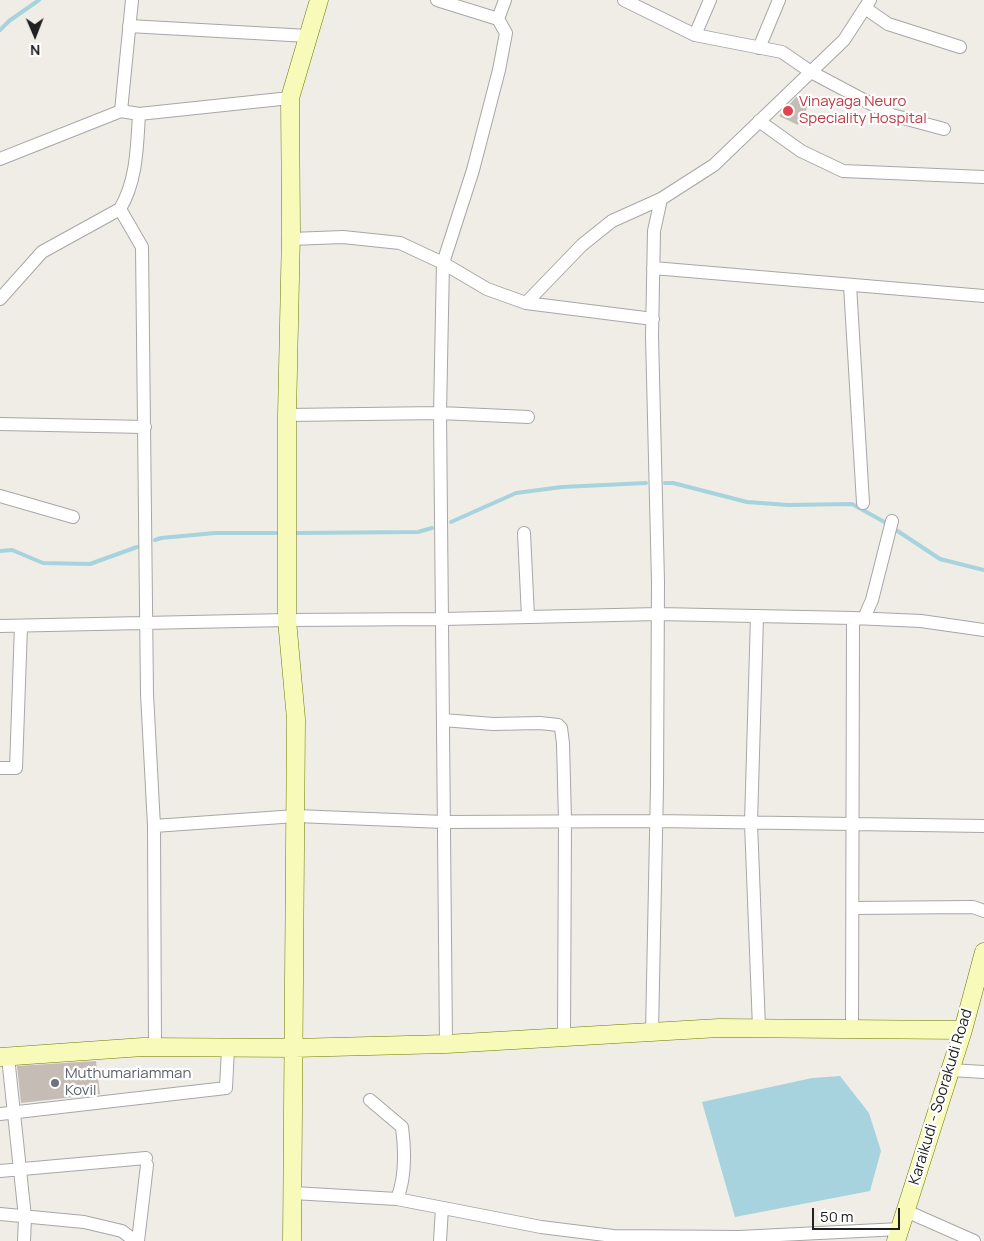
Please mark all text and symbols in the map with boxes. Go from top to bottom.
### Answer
north arrow [10,10,60,60]
text: N [30,41,40,60]
place label: Vinayaga Neuro Speciality Hospital [799,93,927,128]
marker: Vinayaga Neuro Speciality Hospital [781,104,795,118]
street label: Karaikudi - Soorakudi Road [906,1007,976,1187]
place label: Muthumariamman Kovil [65,1065,191,1100]
marker: Muthumariamman Kovil [49,1077,61,1089]
scale bar [814,1198,902,1230]
text: 50 m [820,1206,854,1227]

